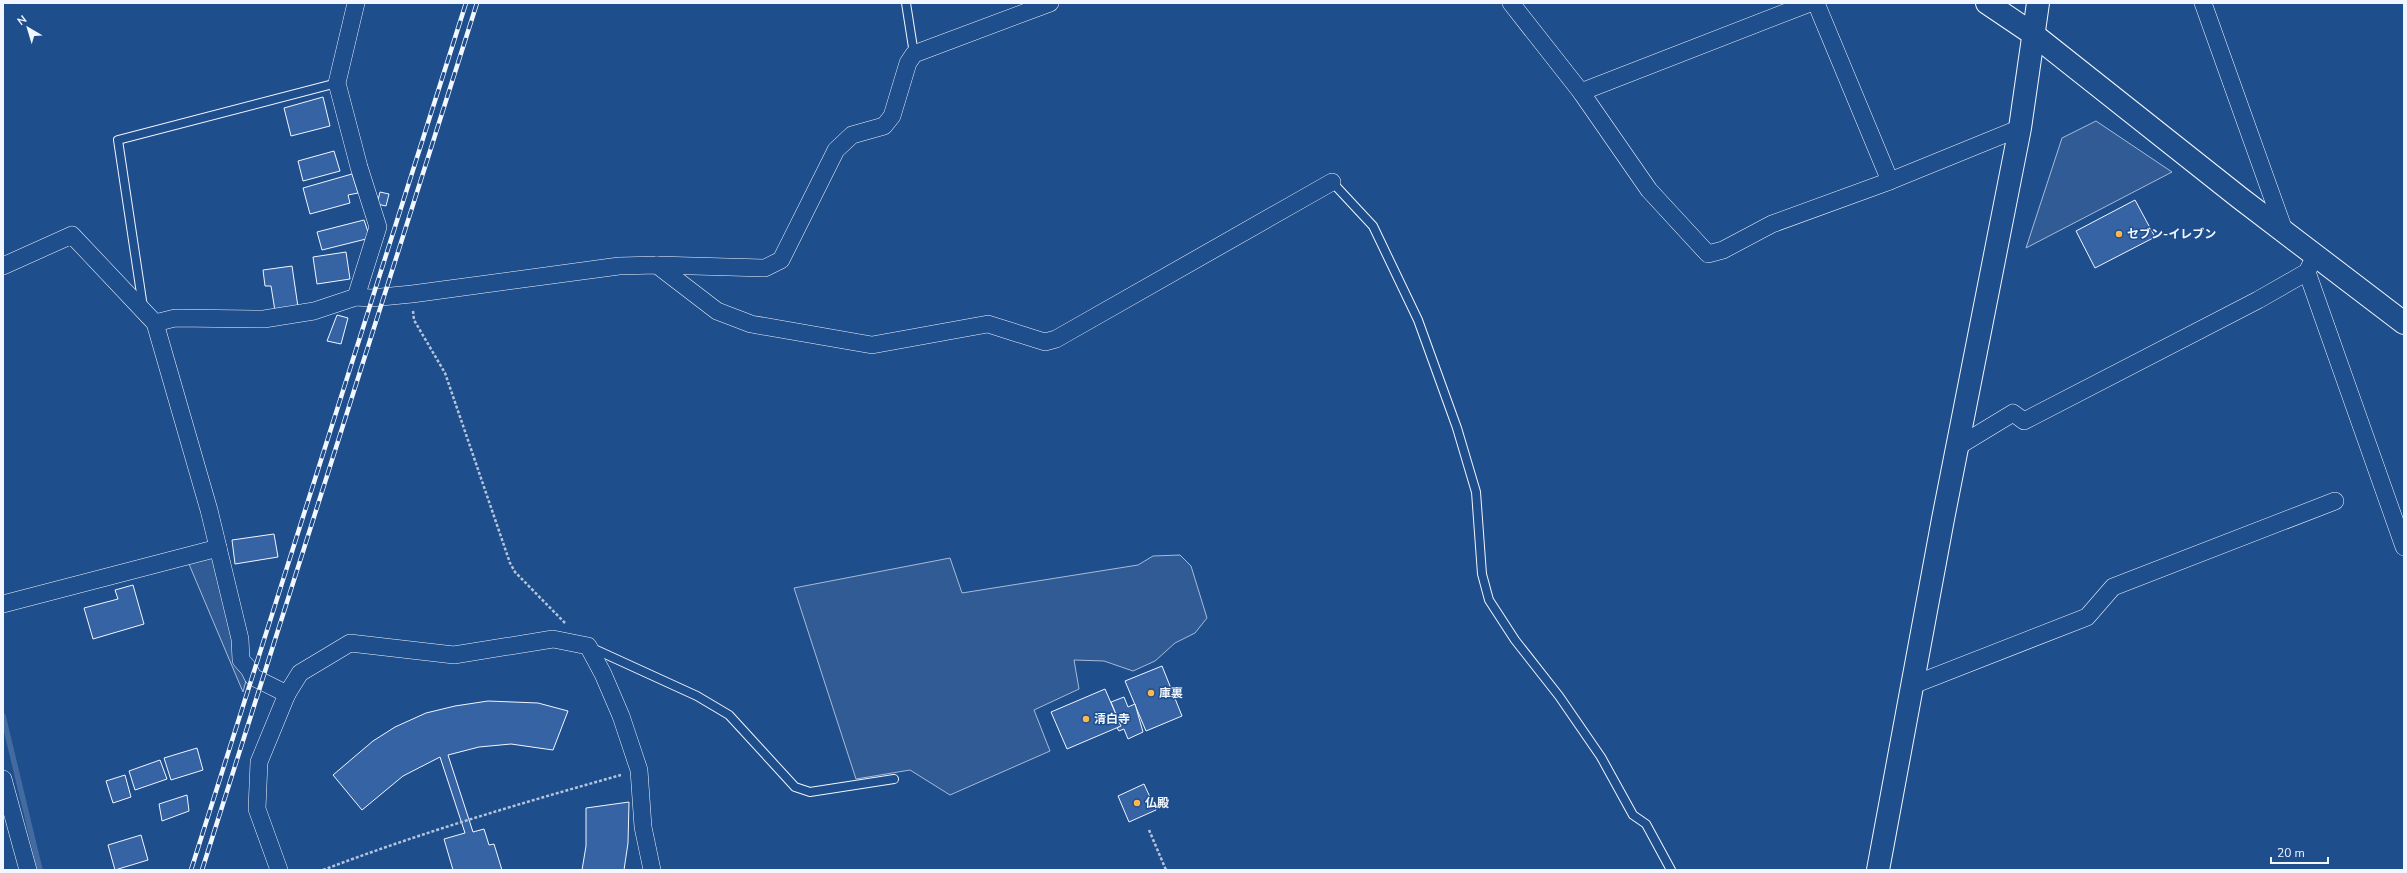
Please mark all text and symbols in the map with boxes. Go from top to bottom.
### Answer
north arrow [8,8,48,48]
text: N [14,12,30,29]
place label: セブン-イレブン [2127,226,2216,242]
marker: セブン-イレブン [2114,229,2124,239]
place label: 庫裏 [1159,685,1183,701]
marker: 庫裏 [1146,688,1156,698]
place label: 清白寺 [1094,711,1130,727]
marker: 清白寺 [1081,714,1091,724]
place label: 仏殿 [1145,795,1169,811]
marker: 仏殿 [1132,798,1142,808]
scale bar [2271,839,2328,865]
text: 20 m [2277,845,2305,861]

